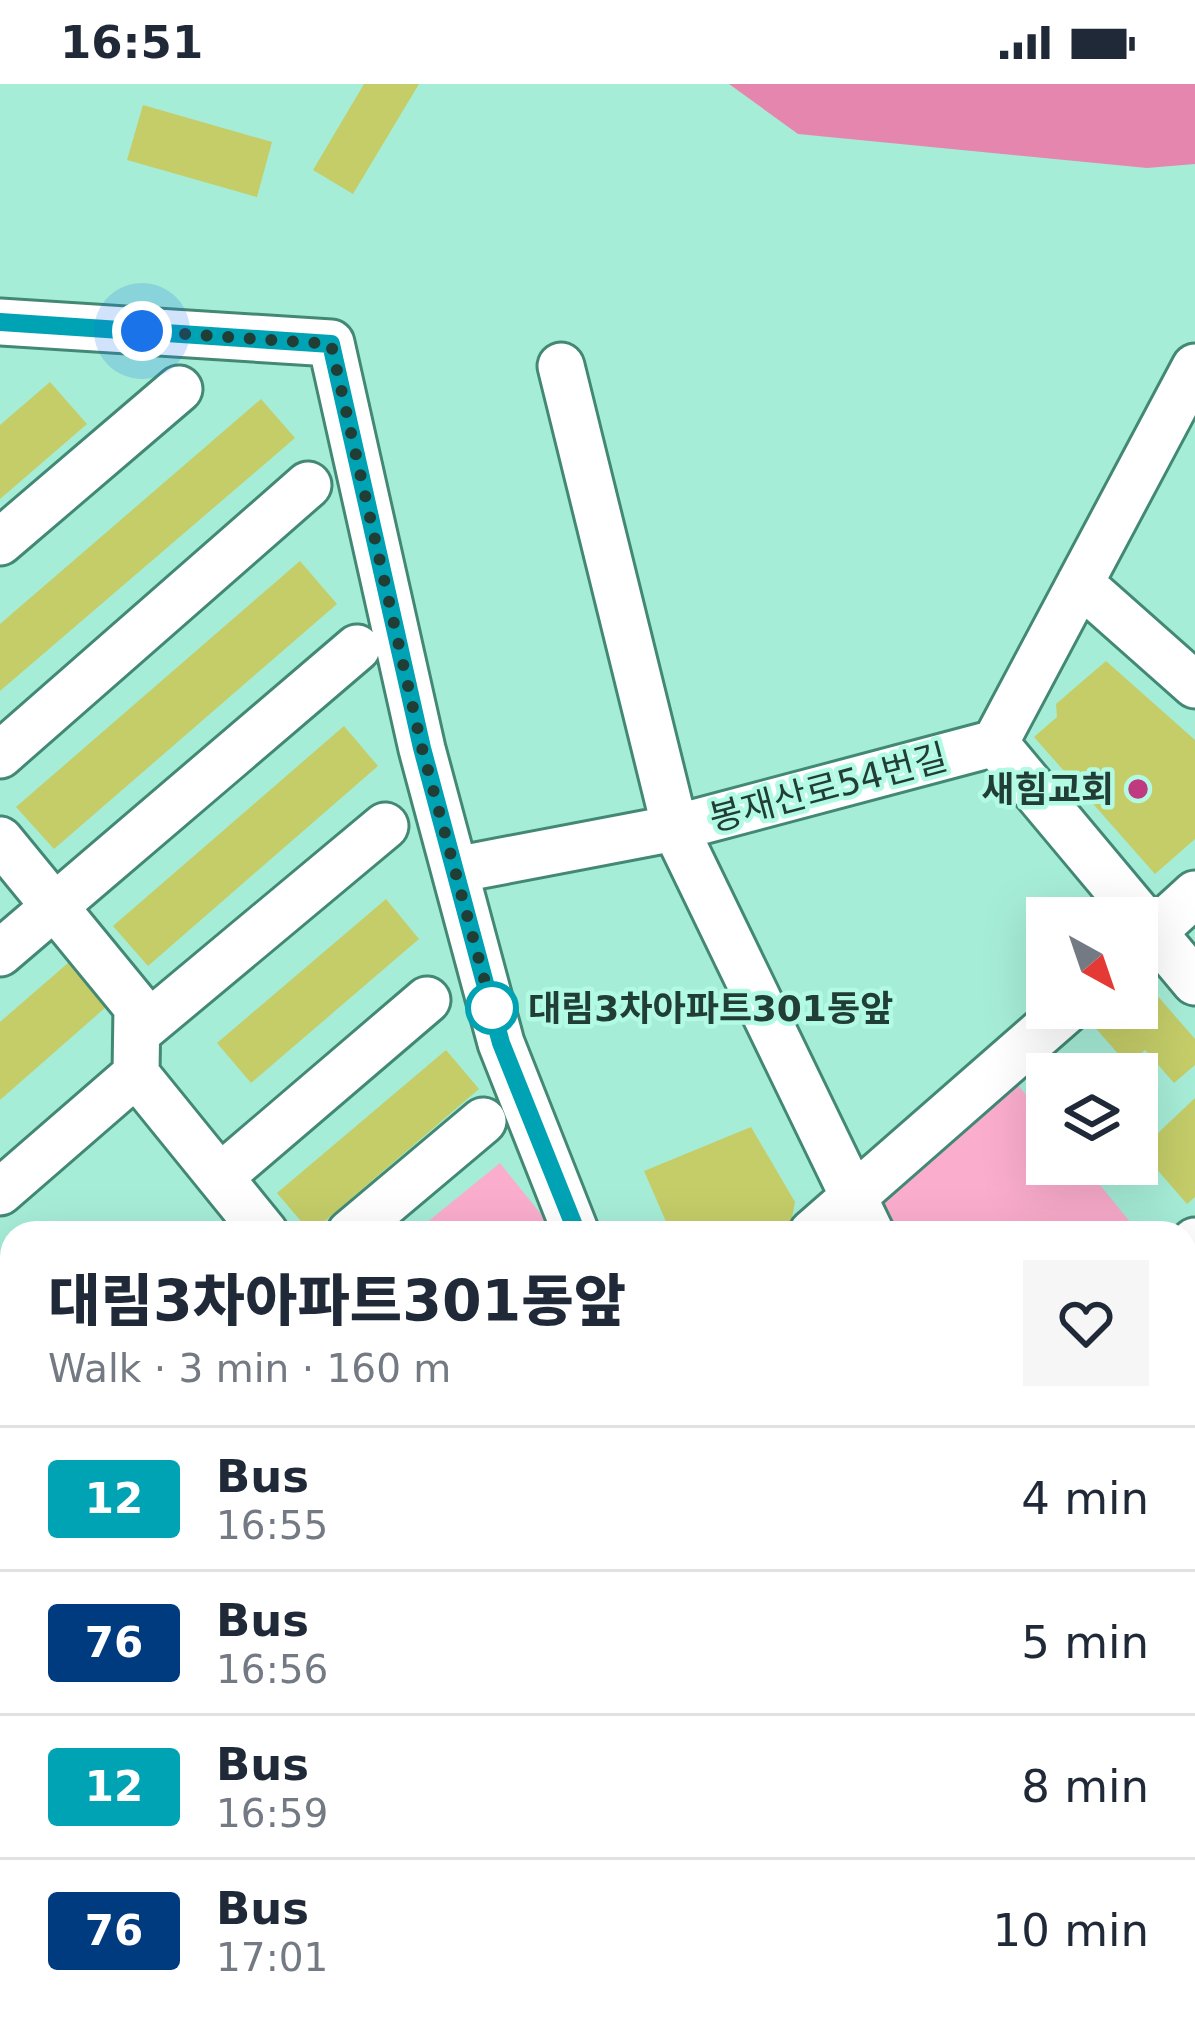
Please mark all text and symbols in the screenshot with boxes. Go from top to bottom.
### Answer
text: 16:51 [60,16,203,69]
your location [112,301,172,361]
street label: 봉재산로54번길 [705,736,952,839]
place label: 새힘교회 [982,769,1114,810]
marker: 새힘교회 [1125,776,1151,802]
north arrow [1026,897,1158,1029]
map controls [1026,897,1158,1185]
marker: 대림3차아파트301동앞 [467,983,517,1033]
place label: 대림3차아파트301동앞 [528,988,893,1029]
button: layers [1026,1053,1158,1185]
button: heart [1023,1260,1149,1386]
text: 대림3차아파트301동앞 [48,1268,626,1334]
text: Walk · 3 min · 160 m [48,1346,451,1391]
text: Bus [216,1450,309,1503]
text: 4 min [1021,1472,1149,1525]
text: 12 [85,1474,143,1523]
text: 16:55 [216,1503,328,1548]
text: Bus [216,1594,309,1647]
text: 5 min [1021,1616,1149,1669]
text: 76 [85,1618,143,1667]
text: 16:56 [216,1647,328,1692]
text: Bus [216,1738,309,1791]
text: 8 min [1021,1760,1149,1813]
text: 12 [85,1762,143,1811]
text: 16:59 [216,1791,328,1836]
text: Bus [216,1882,309,1935]
text: 10 min [993,1904,1149,1957]
text: 76 [85,1906,143,1955]
text: 17:01 [216,1935,328,1980]

